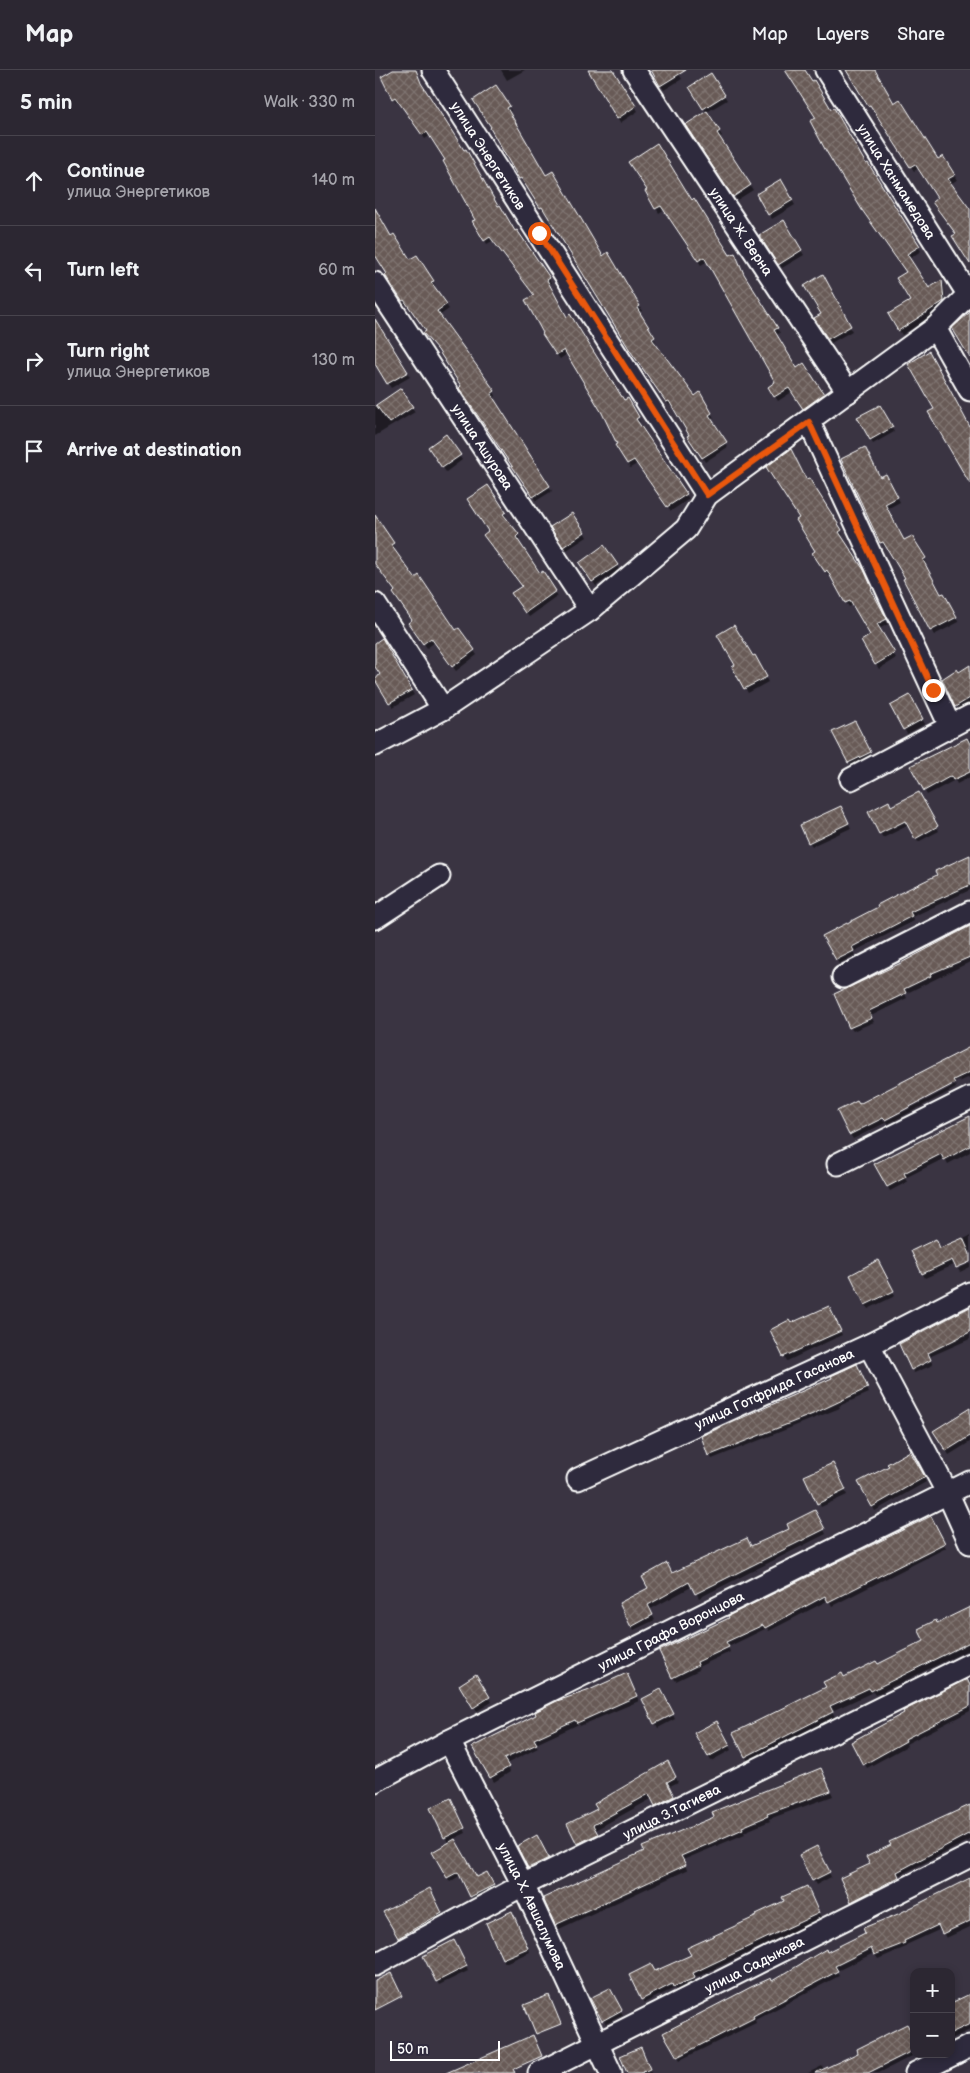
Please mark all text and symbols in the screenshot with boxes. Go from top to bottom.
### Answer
text: Map [25,20,73,49]
text: Map [752,24,788,45]
text: Layers [816,24,869,45]
text: Share [897,24,945,45]
text: 5 min [20,90,73,115]
text: Walk · 330 m [264,93,355,112]
street label: улица Энергетиков [447,99,529,214]
street label: улица Ханмамедова [853,121,939,243]
text: Continue [67,160,145,183]
icon: ahead [20,167,48,195]
text: 140 m [312,171,355,190]
text: улица Энергетиков [67,183,210,202]
street label: улица Ж. Верна [706,185,777,280]
route start [528,222,551,245]
icon: left [20,257,48,285]
text: Turn left [67,259,139,282]
text: 60 m [318,261,355,280]
text: Turn right [67,340,150,363]
icon: right [20,347,48,375]
text: 130 m [312,351,355,370]
text: улица Энергетиков [67,363,210,382]
street label: улица Ашурова [448,401,517,494]
icon: arrive [20,437,48,465]
text: Arrive at destination [67,439,242,462]
route end [922,679,945,702]
street label: улица Готфрида Гасанова [692,1345,857,1433]
street label: улица Графа Воронцова [595,1587,748,1675]
street label: улица З.Тагиева [620,1780,724,1843]
street label: улица Х. Авшалумова [494,1840,570,1973]
street label: улица Садыкова [702,1933,808,1997]
map controls [910,1968,955,2058]
button: + [910,1968,955,2013]
button: − [910,2013,955,2058]
scale bar [390,2038,500,2061]
text: 50 m [397,2041,429,2058]

